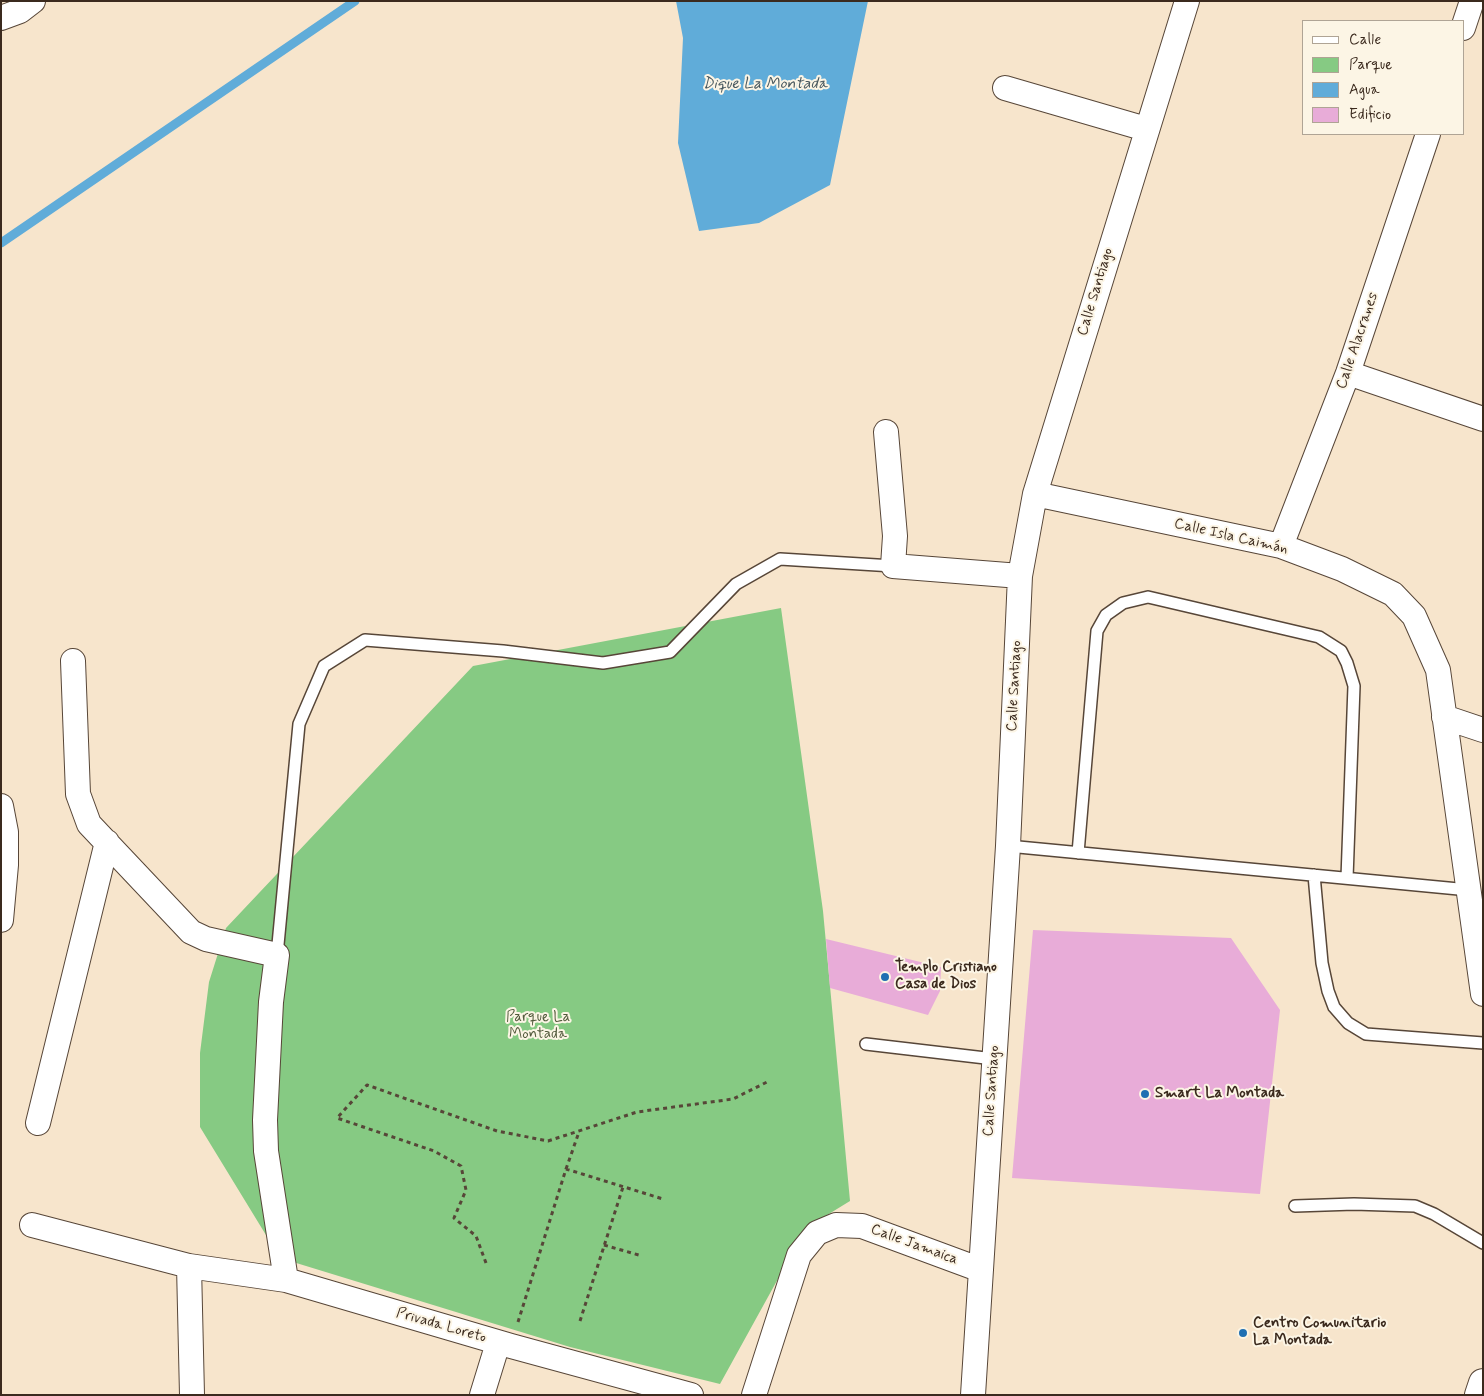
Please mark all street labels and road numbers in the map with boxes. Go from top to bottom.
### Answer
street label: Calle Santiago [1074,246,1118,338]
street label: Calle Alacranes [1333,290,1383,392]
street label: Calle Isla Caimán [1172,515,1290,559]
street label: Calle Santiago [1004,640,1026,732]
street label: Calle Santiago [980,1045,1004,1137]
street label: Calle Jamaica [868,1221,960,1269]
street label: Privada Loreto [394,1305,488,1347]

